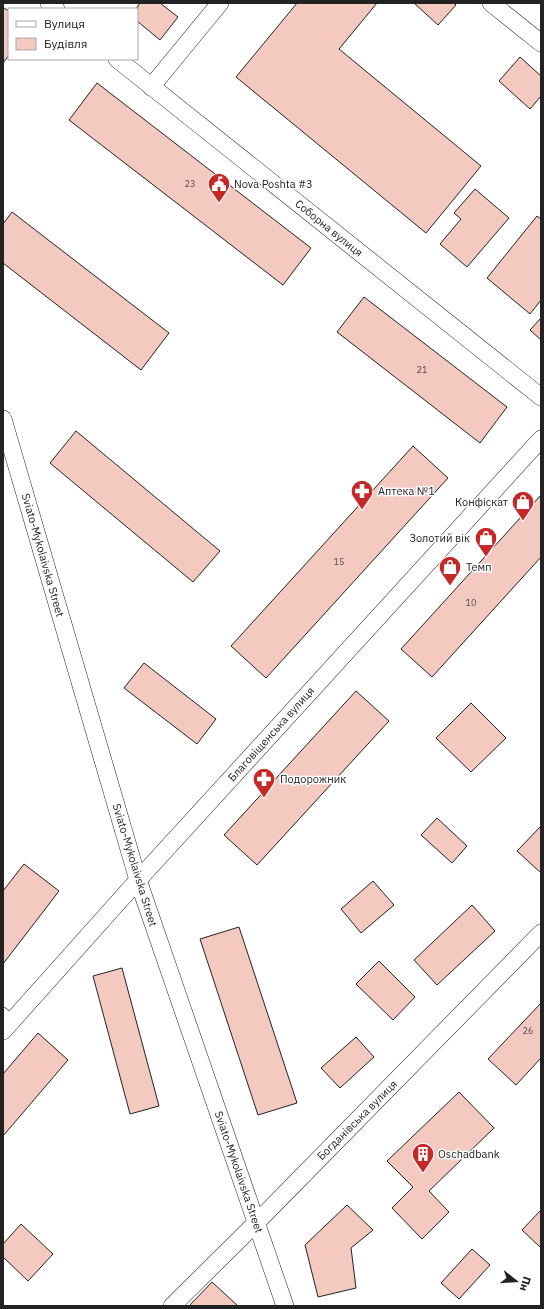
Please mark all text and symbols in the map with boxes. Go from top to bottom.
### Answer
legend [8,8,138,60]
text: Вулиця [44,16,85,31]
text: Будівля [44,36,87,51]
public building icon: Nova Poshta #3 [206,171,232,204]
place label: Nova Poshta #3 [234,177,313,191]
house number: 23 [185,178,195,189]
street label: Соборна вулиця [292,196,366,260]
house number: 21 [417,364,427,375]
pharmacy icon: Аптека №1 [349,478,375,511]
place label: Аптека №1 [378,484,435,498]
shop icon: Конфіскат [510,489,536,522]
street label: Sviato-Mykolaivska Street [19,492,67,619]
place label: Конфіскат [455,495,508,509]
shop icon: Золотий вік [473,525,499,558]
place label: Золотий вік [409,531,470,545]
shop icon: Темп [437,554,463,587]
house number: 15 [334,556,344,567]
place label: Темп [466,560,492,574]
house number: 10 [466,597,476,608]
street label: Благовіщенська вулиця [225,684,317,784]
pharmacy icon: Подорожник [251,766,277,799]
place label: Подорожник [280,772,346,786]
street label: Sviato-Mykolaivska Street [110,802,160,928]
house number: 26 [523,1025,533,1036]
street label: Богданівська вулиця [314,1077,400,1163]
street label: Sviato-Mykolaivska Street [212,1109,266,1235]
building icon: Oschadbank [410,1141,436,1174]
place label: Oschadbank [438,1147,500,1161]
north arrow [496,1261,536,1301]
text: Пн [517,1275,534,1293]

